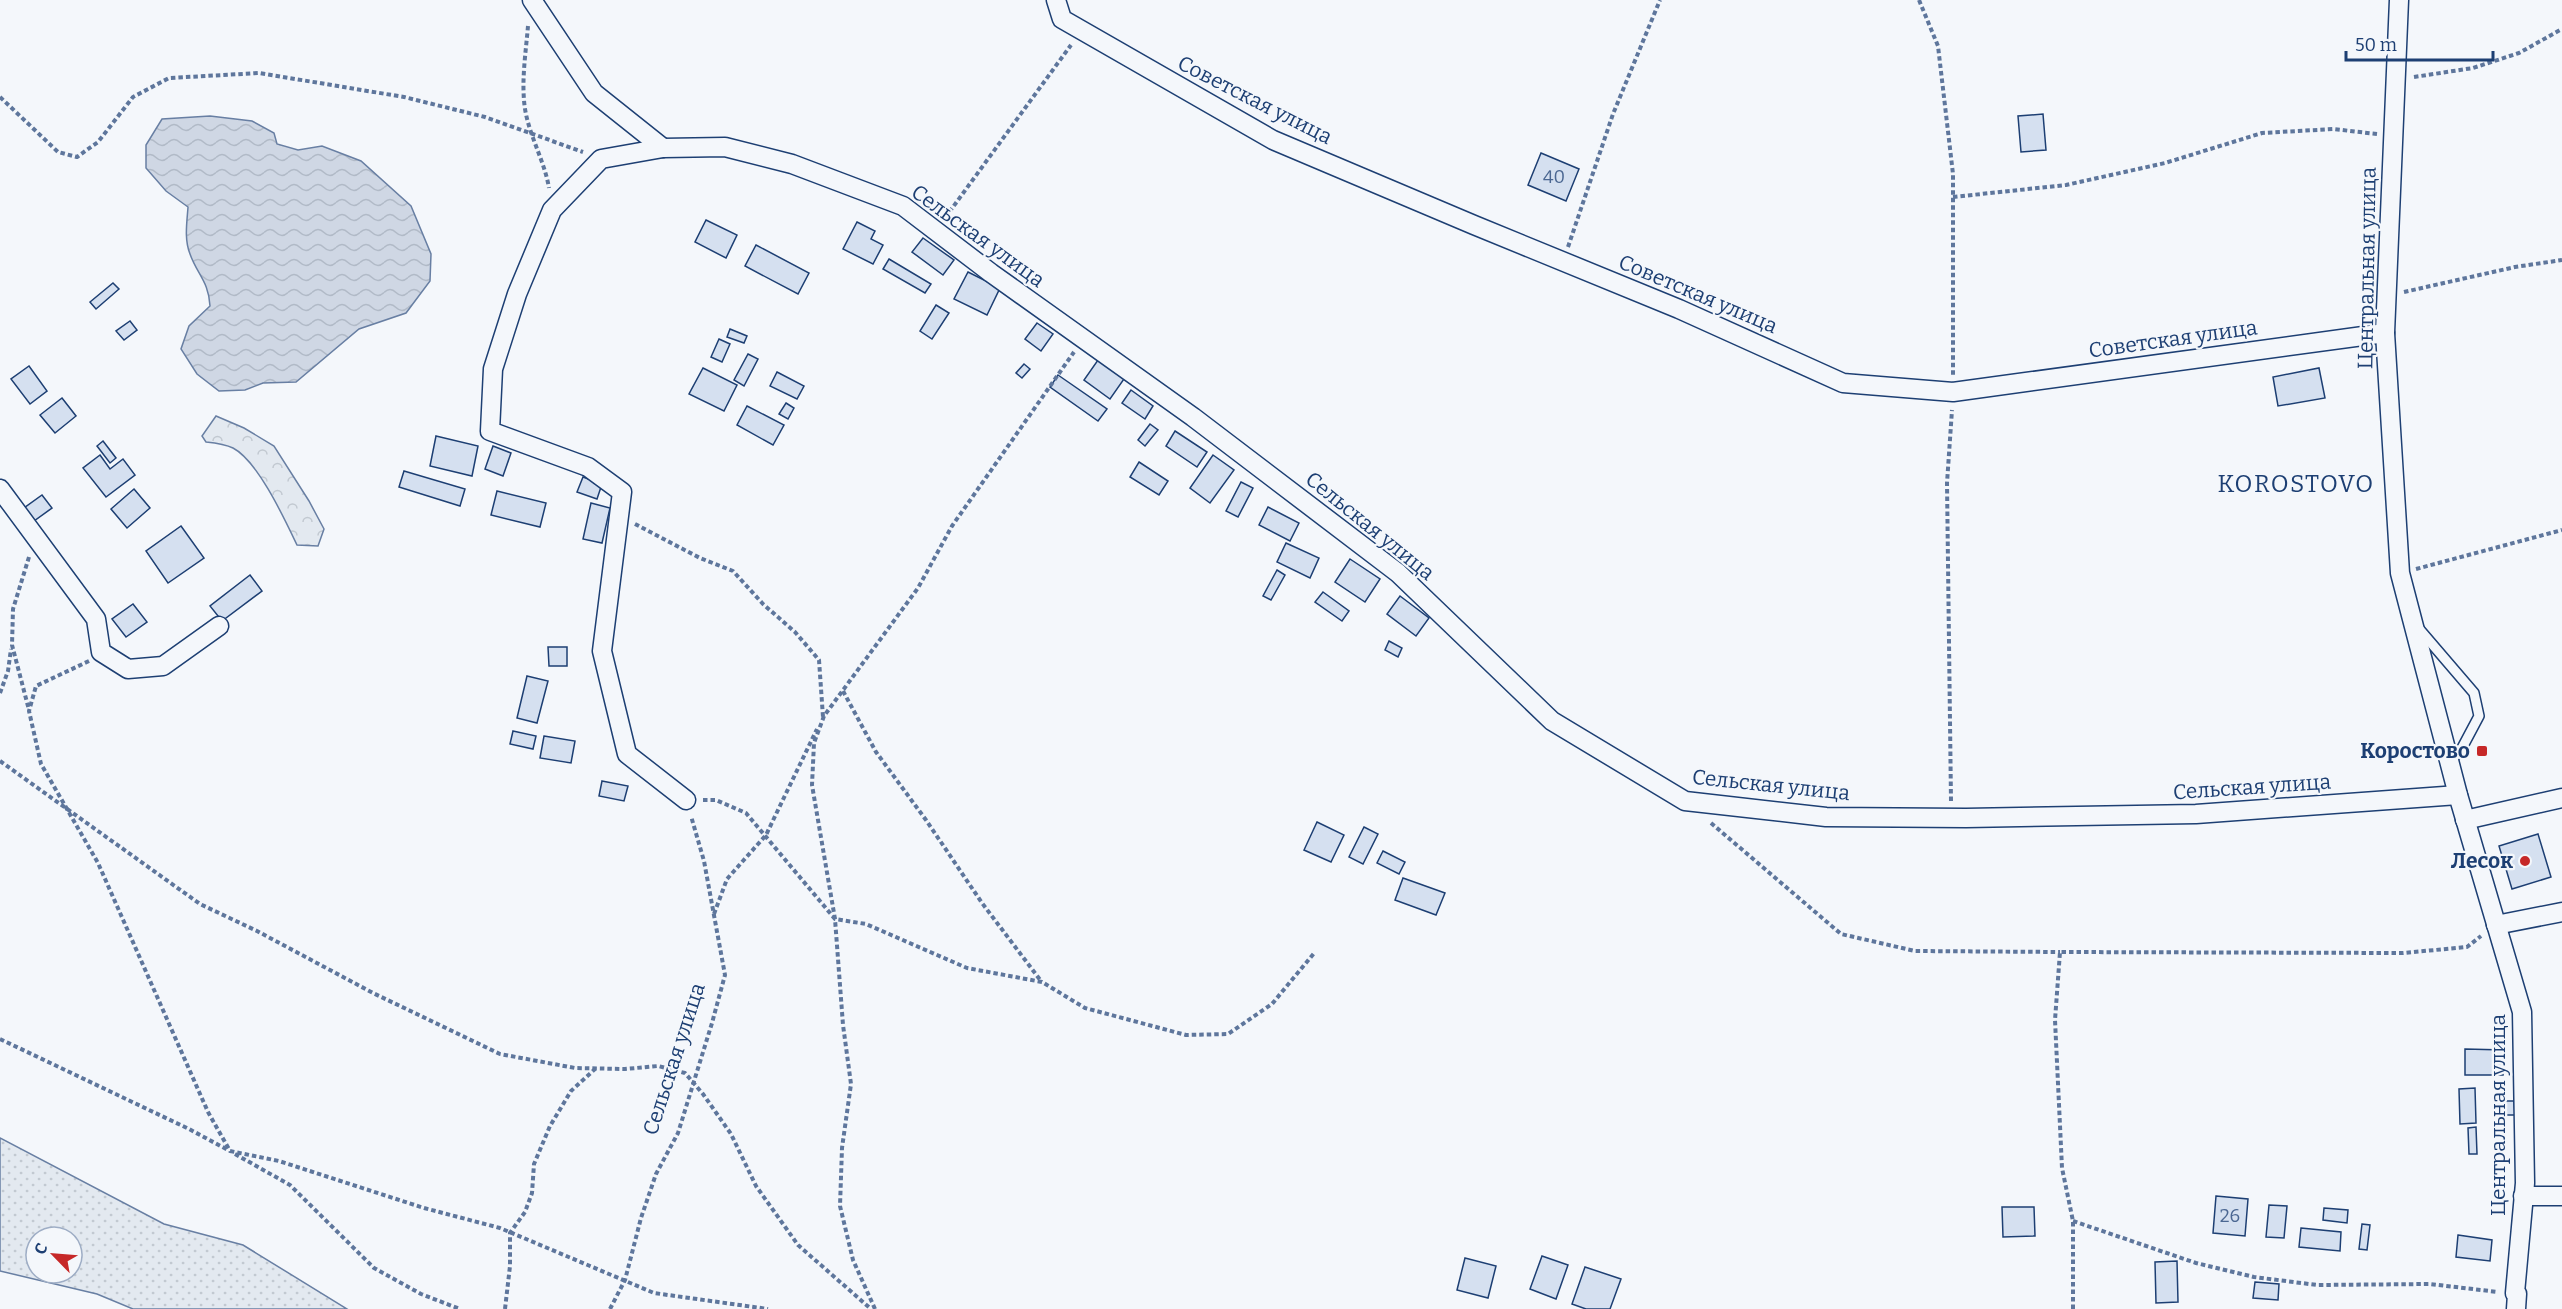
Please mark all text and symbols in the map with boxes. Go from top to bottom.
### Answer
scale bar [2346,24,2493,62]
text: 50 m [2355,34,2397,56]
street label: Советская улица [1173,50,1337,150]
house number: 40 [1543,166,1565,188]
street label: Центральная улица [2352,166,2382,369]
street label: Сельская улица [906,179,1050,293]
street label: Советская улица [1615,249,1782,339]
street label: Советская улица [2087,314,2259,364]
street label: Сельская улица [1300,466,1440,586]
district label: KOROSTOVO [2217,470,2375,498]
place label: Коростово [2360,738,2470,764]
marker: Коростово [2475,744,2489,758]
street label: Сельская улица [1691,764,1852,806]
street label: Сельская улица [2172,768,2332,805]
place label: Лесок [2451,848,2513,874]
marker: Лесок [2518,854,2532,868]
street label: Сельская улица [637,979,711,1138]
street label: Центральная улица [2485,1013,2511,1216]
house number: 26 [2220,1205,2240,1227]
north arrow [24,1225,84,1285]
text: С [30,1240,52,1257]

